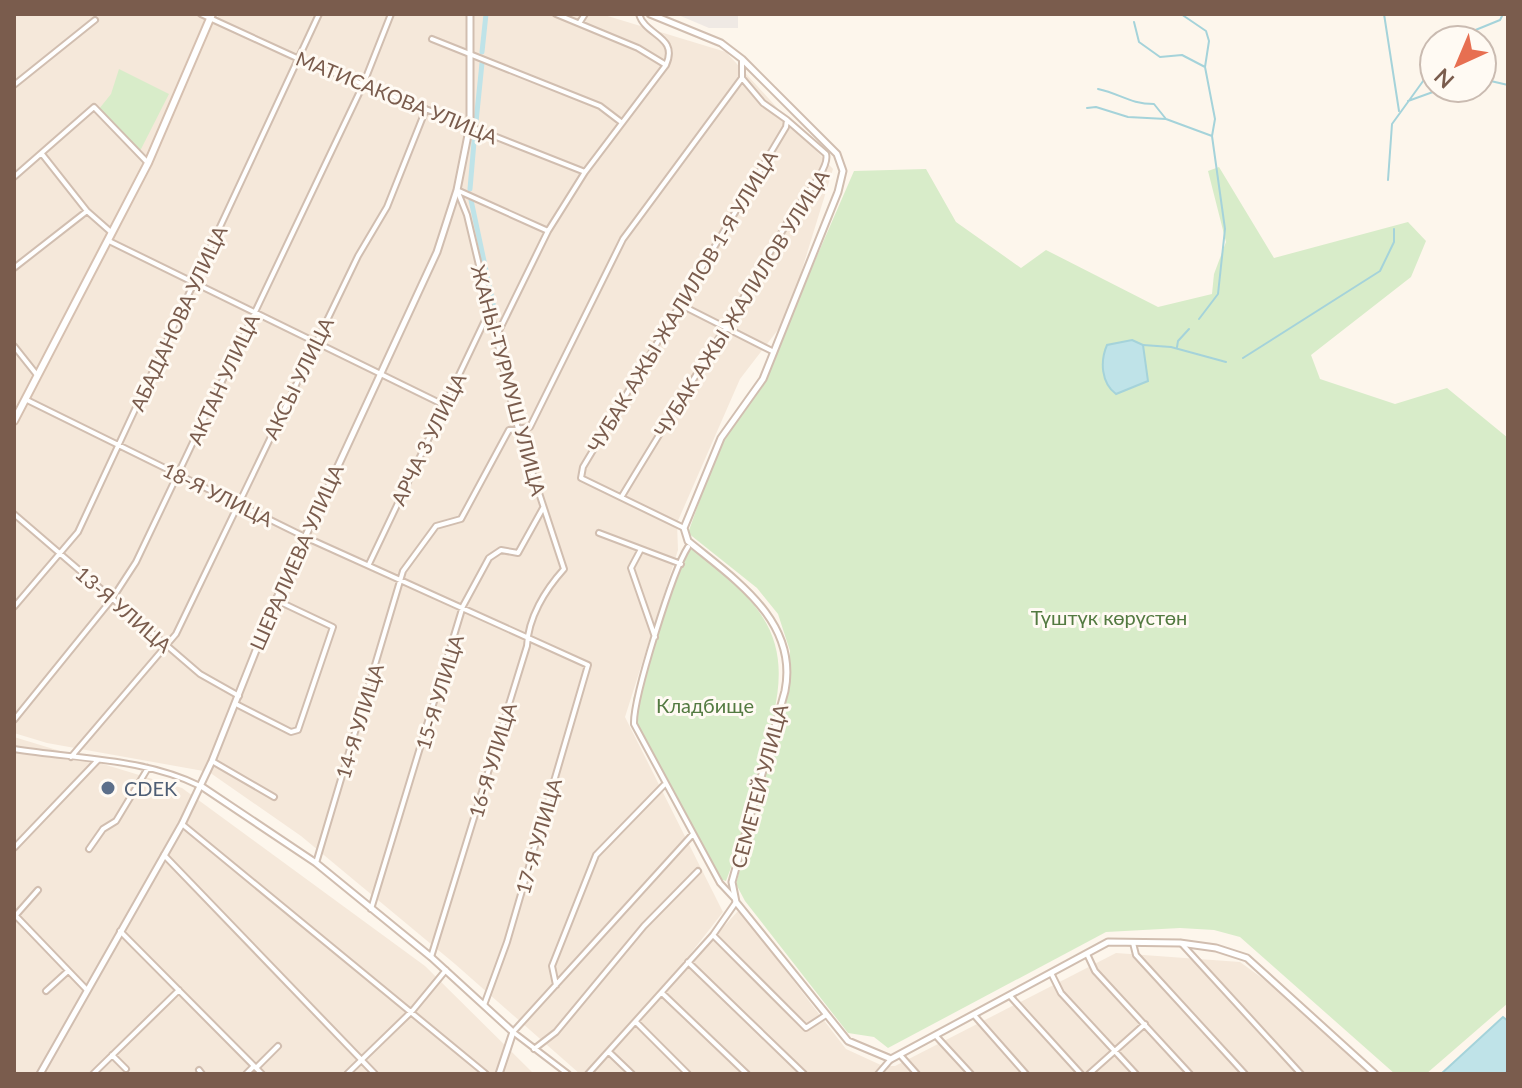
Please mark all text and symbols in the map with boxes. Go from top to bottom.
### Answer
north arrow [1418,24,1498,104]
street label: МАТИСАКОВА УЛИЦА [293,46,502,149]
text: N [1428,63,1459,94]
street label: ЧУБАК АЖЫ ЖАЛИЛОВ 1-Я УЛИЦА [582,145,782,456]
street label: ЧУБАК АЖЫ ЖАЛИЛОВ УЛИЦА [649,165,834,441]
street label: АБАДАНОВА УЛИЦА [125,221,232,414]
street label: ЖАНЫ-ТУРМУШ УЛИЦА [467,262,552,499]
street label: АКТАН УЛИЦА [182,309,264,448]
street label: АКСЫ УЛИЦА [258,313,338,443]
street label: АРЧА 3 УЛИЦА [386,368,471,509]
street label: 18-Я УЛИЦА [159,457,277,531]
street label: ШЕРАЛИЕВА УЛИЦА [244,460,348,654]
street label: 13-Я УЛИЦА [71,561,177,658]
park label: Түштүк көрүстөн [1031,605,1187,629]
street label: 15-Я УЛИЦА [410,631,468,753]
street label: 14-Я УЛИЦА [330,660,388,782]
park label: Кладбище [656,693,754,717]
street label: 16-Я УЛИЦА [463,699,521,821]
street label: СЕМЕТЕЙ УЛИЦА [726,701,793,871]
street label: 17-Я УЛИЦА [510,775,566,897]
place label: CDEK [124,776,178,800]
marker: CDEK [99,779,117,797]

